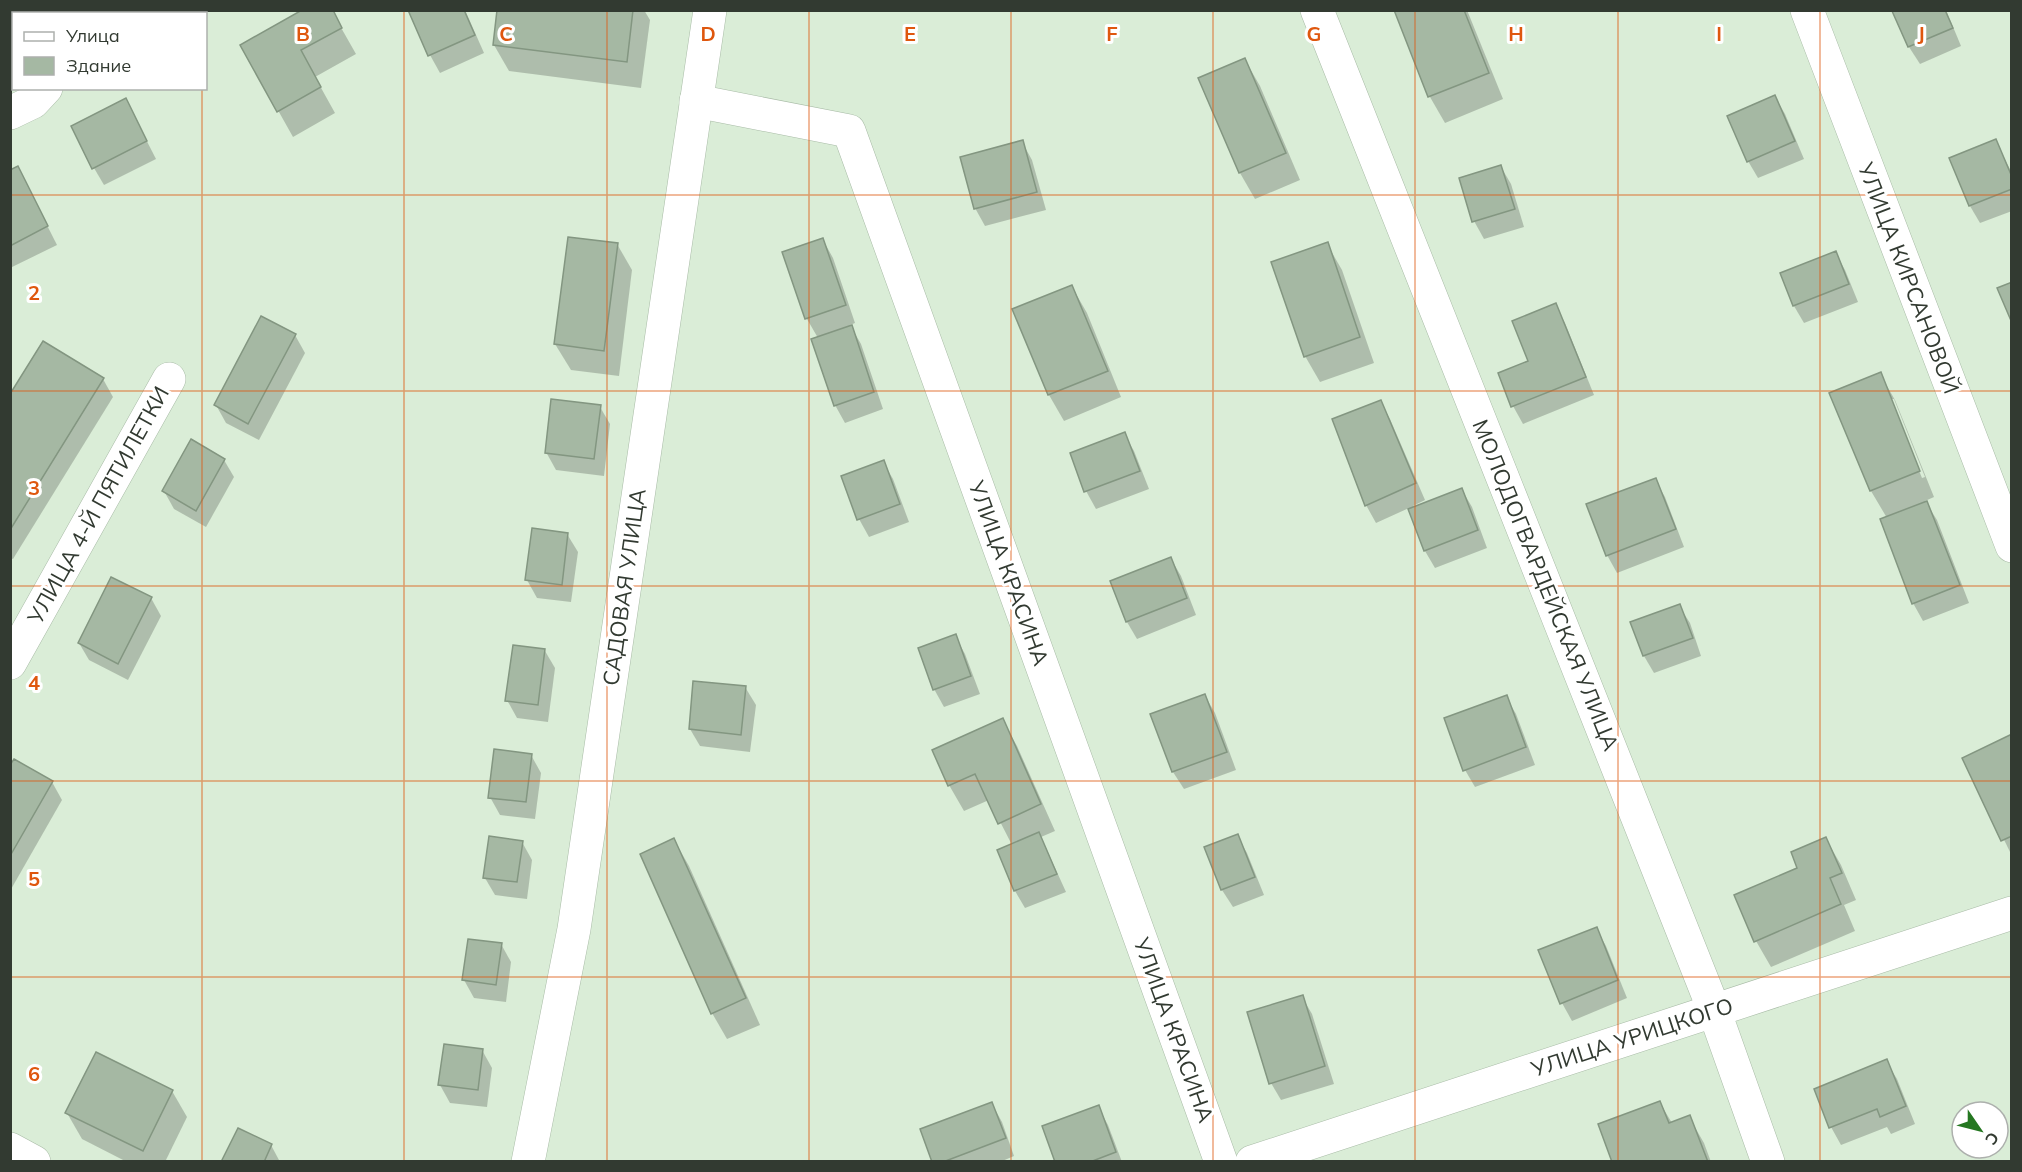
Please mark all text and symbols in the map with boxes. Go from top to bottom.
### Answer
legend [12,12,207,90]
text: B [296,21,310,46]
text: C [499,21,513,46]
text: D [700,21,716,46]
text: E [904,21,916,46]
text: F [1106,21,1118,46]
text: G [1307,21,1321,46]
text: H [1508,21,1524,46]
text: I [1716,21,1722,46]
text: J [1917,21,1925,46]
text: Улица [65,24,120,47]
text: Здание [66,54,131,77]
street label: УЛИЦА КИРСАНОВОЙ [1852,157,1966,398]
text: 2 [28,280,40,305]
street label: УЛИЦА 4-Й ПЯТИЛЕТКИ [20,381,175,630]
street label: МОЛОДОГВАРДЕЙСКАЯ УЛИЦА [1467,415,1625,755]
text: 3 [28,475,40,500]
street label: УЛИЦА КРАСИНА [962,476,1055,669]
street label: САДОВАЯ УЛИЦА [596,487,652,687]
text: 4 [28,670,40,695]
text: 5 [28,866,40,891]
street label: УЛИЦА КРАСИНА [1127,933,1220,1126]
street label: УЛИЦА УРИЦКОГО [1527,991,1737,1083]
text: 6 [28,1061,40,1086]
north arrow [1950,1100,2010,1160]
text: С [1981,1128,2004,1149]

